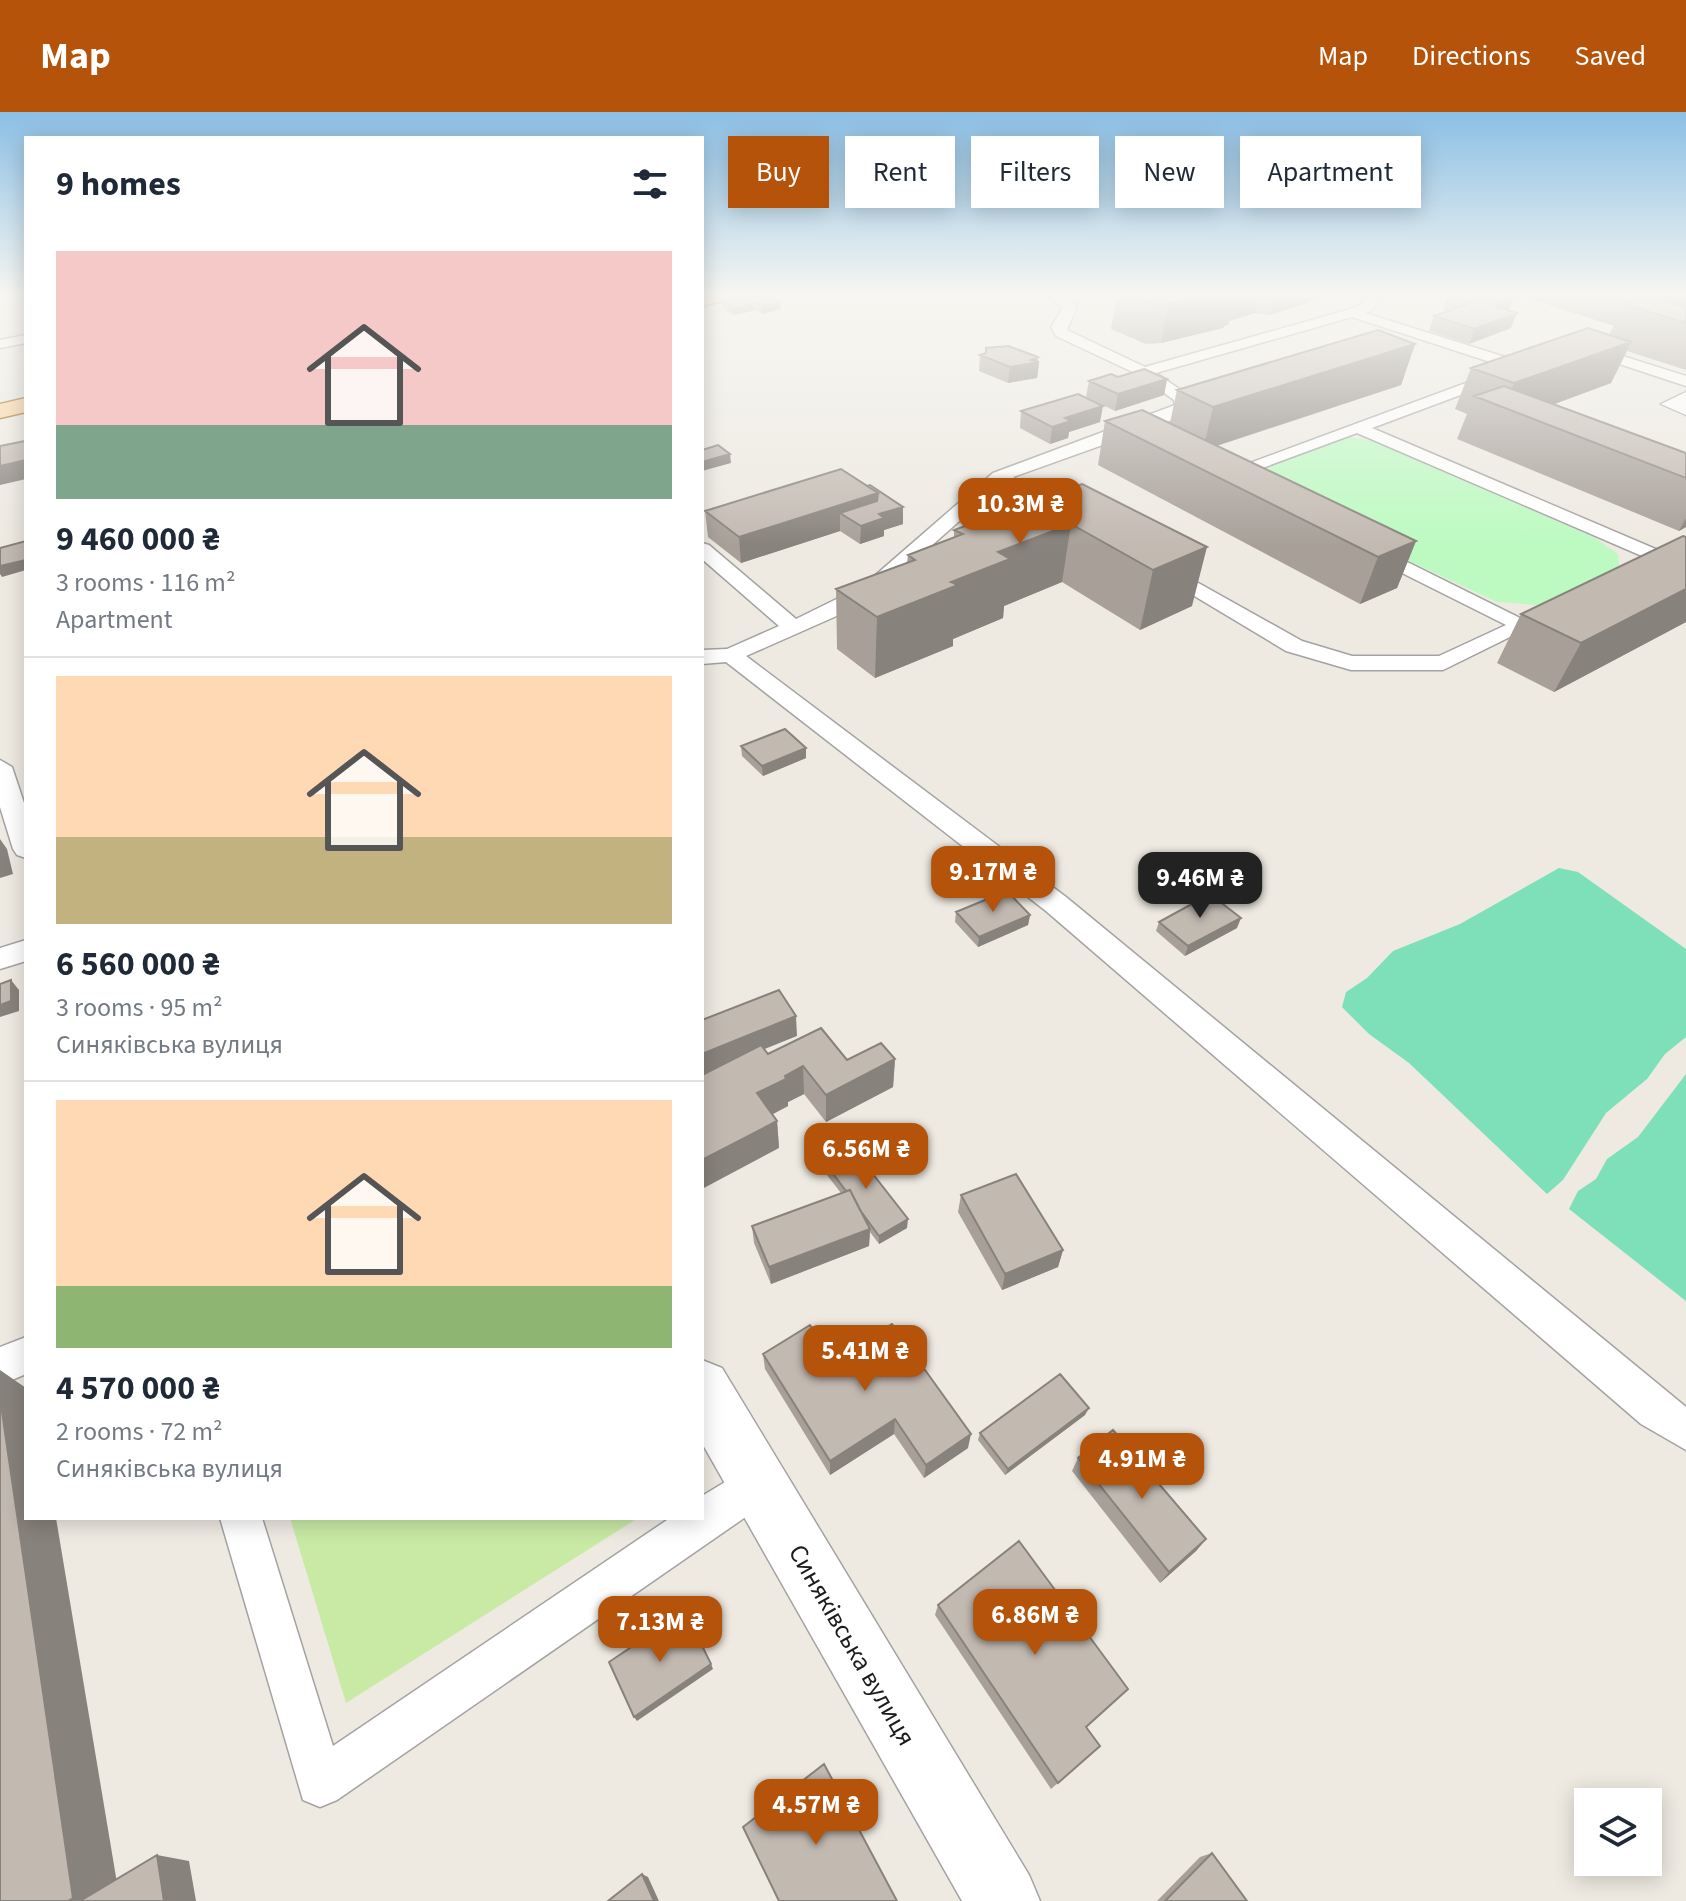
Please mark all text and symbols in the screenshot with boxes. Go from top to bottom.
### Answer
text: Map [40,29,111,83]
text: Map [1318,36,1368,76]
text: Directions [1412,36,1531,76]
text: Saved [1575,36,1646,76]
chip: Buy [728,136,829,208]
chip: Rent [845,136,955,208]
chip: Filters [971,136,1099,208]
chip: New [1115,136,1224,208]
chip: Apartment [1240,136,1421,208]
text: 9 homes [56,160,181,209]
icon: filters [628,162,672,206]
icon: home [292,303,436,447]
pin: 10.3M ₴ [946,478,1094,546]
text: 10.3M ₴ [976,485,1064,522]
text: 9 460 000 ₴ [56,515,220,564]
text: 3 rooms · 116 m² [56,564,235,601]
text: Apartment [56,601,173,638]
icon: home [292,728,436,872]
pin: 9.17M ₴ [919,846,1067,914]
pin: 9.46M ₴ [1126,852,1274,920]
text: 9.17M ₴ [949,853,1037,890]
text: 9.46M ₴ [1156,859,1244,896]
text: 6 560 000 ₴ [56,940,220,989]
text: 3 rooms · 95 m² [56,989,223,1026]
text: Синяківська вулиця [56,1026,283,1063]
pin: 6.56M ₴ [792,1123,940,1191]
text: 6.56M ₴ [822,1130,910,1167]
icon: home [292,1152,436,1296]
pin: 5.41M ₴ [791,1325,939,1393]
text: 5.41M ₴ [821,1332,909,1369]
text: 4 570 000 ₴ [56,1364,220,1413]
text: 2 rooms · 72 m² [56,1413,223,1450]
pin: 4.91M ₴ [1068,1433,1216,1501]
text: 4.91M ₴ [1098,1440,1186,1477]
text: Синяківська вулиця [56,1450,283,1487]
street label: Синяківська вулиця [779,1537,925,1753]
pin: 6.86M ₴ [961,1589,1109,1657]
pin: 7.13M ₴ [586,1596,734,1664]
text: 6.86M ₴ [991,1596,1079,1633]
text: 7.13M ₴ [616,1603,704,1640]
pin: 4.57M ₴ [742,1779,890,1847]
text: 4.57M ₴ [772,1786,860,1823]
map controls [1574,1788,1662,1876]
button: layers [1574,1788,1662,1876]

